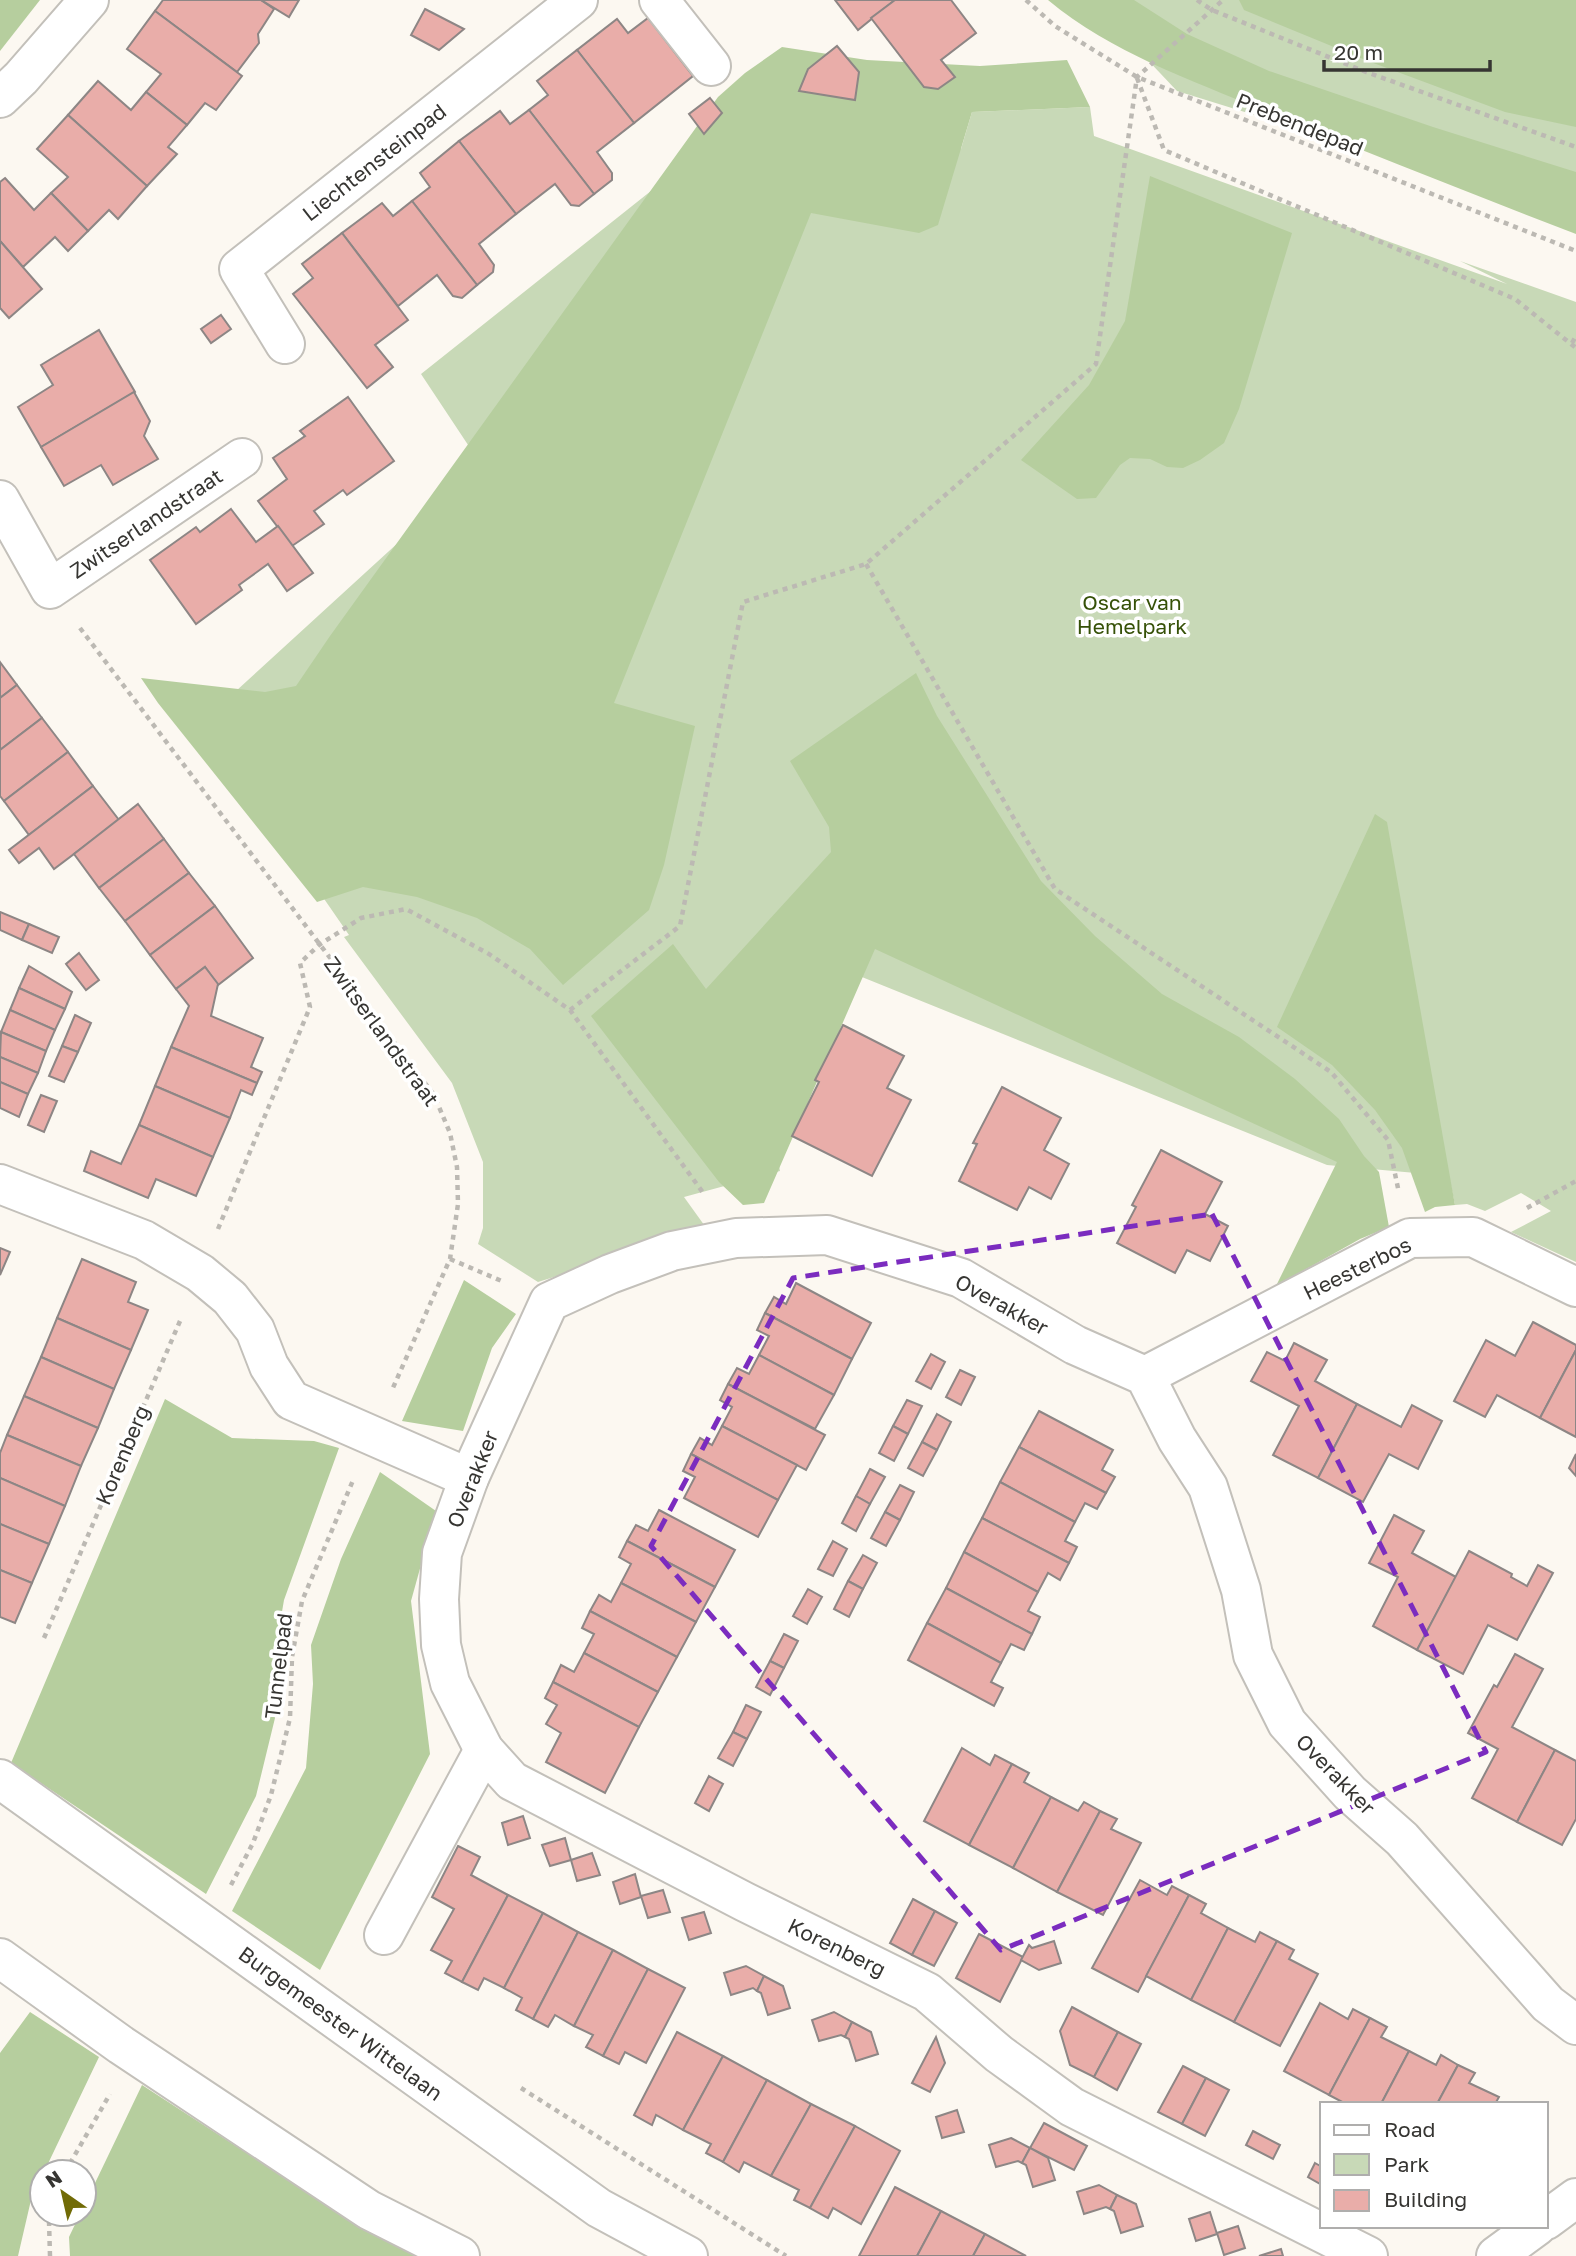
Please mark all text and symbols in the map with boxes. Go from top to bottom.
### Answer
scale bar [1324,28,1490,72]
text: 20 m [1334,39,1383,65]
street label: Prebendepad [1233,87,1367,161]
street label: Liechtensteinpad [297,98,451,226]
street label: Zwitserlandstraat [65,462,227,584]
park label: Oscar van Hemelpark [1077,589,1187,639]
street label: Zwitserlandstraat [319,951,445,1111]
street label: Heesterbos [1299,1231,1415,1305]
street label: Overakker [951,1268,1053,1340]
street label: Korenberg [89,1401,155,1509]
street label: Overakker [441,1427,503,1531]
street label: Tunnelpad [259,1612,297,1720]
street label: Overakker [1291,1728,1381,1820]
street label: Korenberg [784,1912,890,1982]
street label: Burgemeester Wittelaan [234,1940,448,2106]
legend [1320,2102,1548,2228]
text: Road [1384,2116,1435,2142]
text: Park [1384,2151,1430,2177]
north arrow [28,2158,98,2228]
text: N [41,2165,66,2192]
text: Building [1384,2186,1467,2212]

